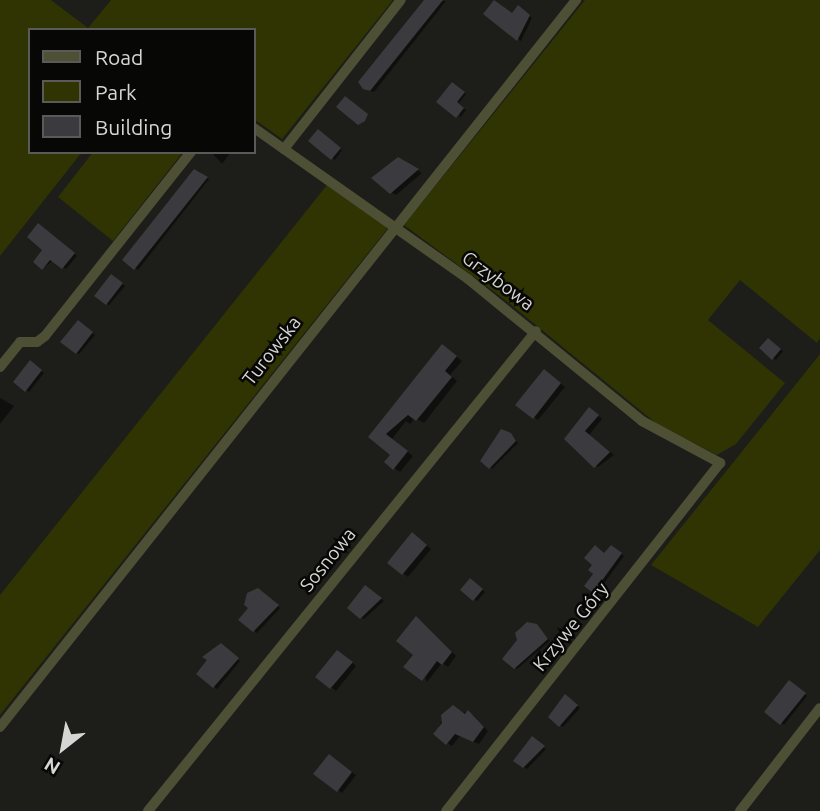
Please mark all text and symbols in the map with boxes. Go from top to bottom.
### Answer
legend [28,28,256,154]
text: Road [95,45,143,69]
text: Park [95,80,137,104]
text: Building [95,115,172,139]
street label: Grzybowa [457,246,539,316]
street label: Turowska [238,312,306,390]
street label: Sosnowa [295,523,361,597]
street label: Krzywe Góry [528,578,614,676]
north arrow [28,713,98,783]
text: N [40,753,64,779]

